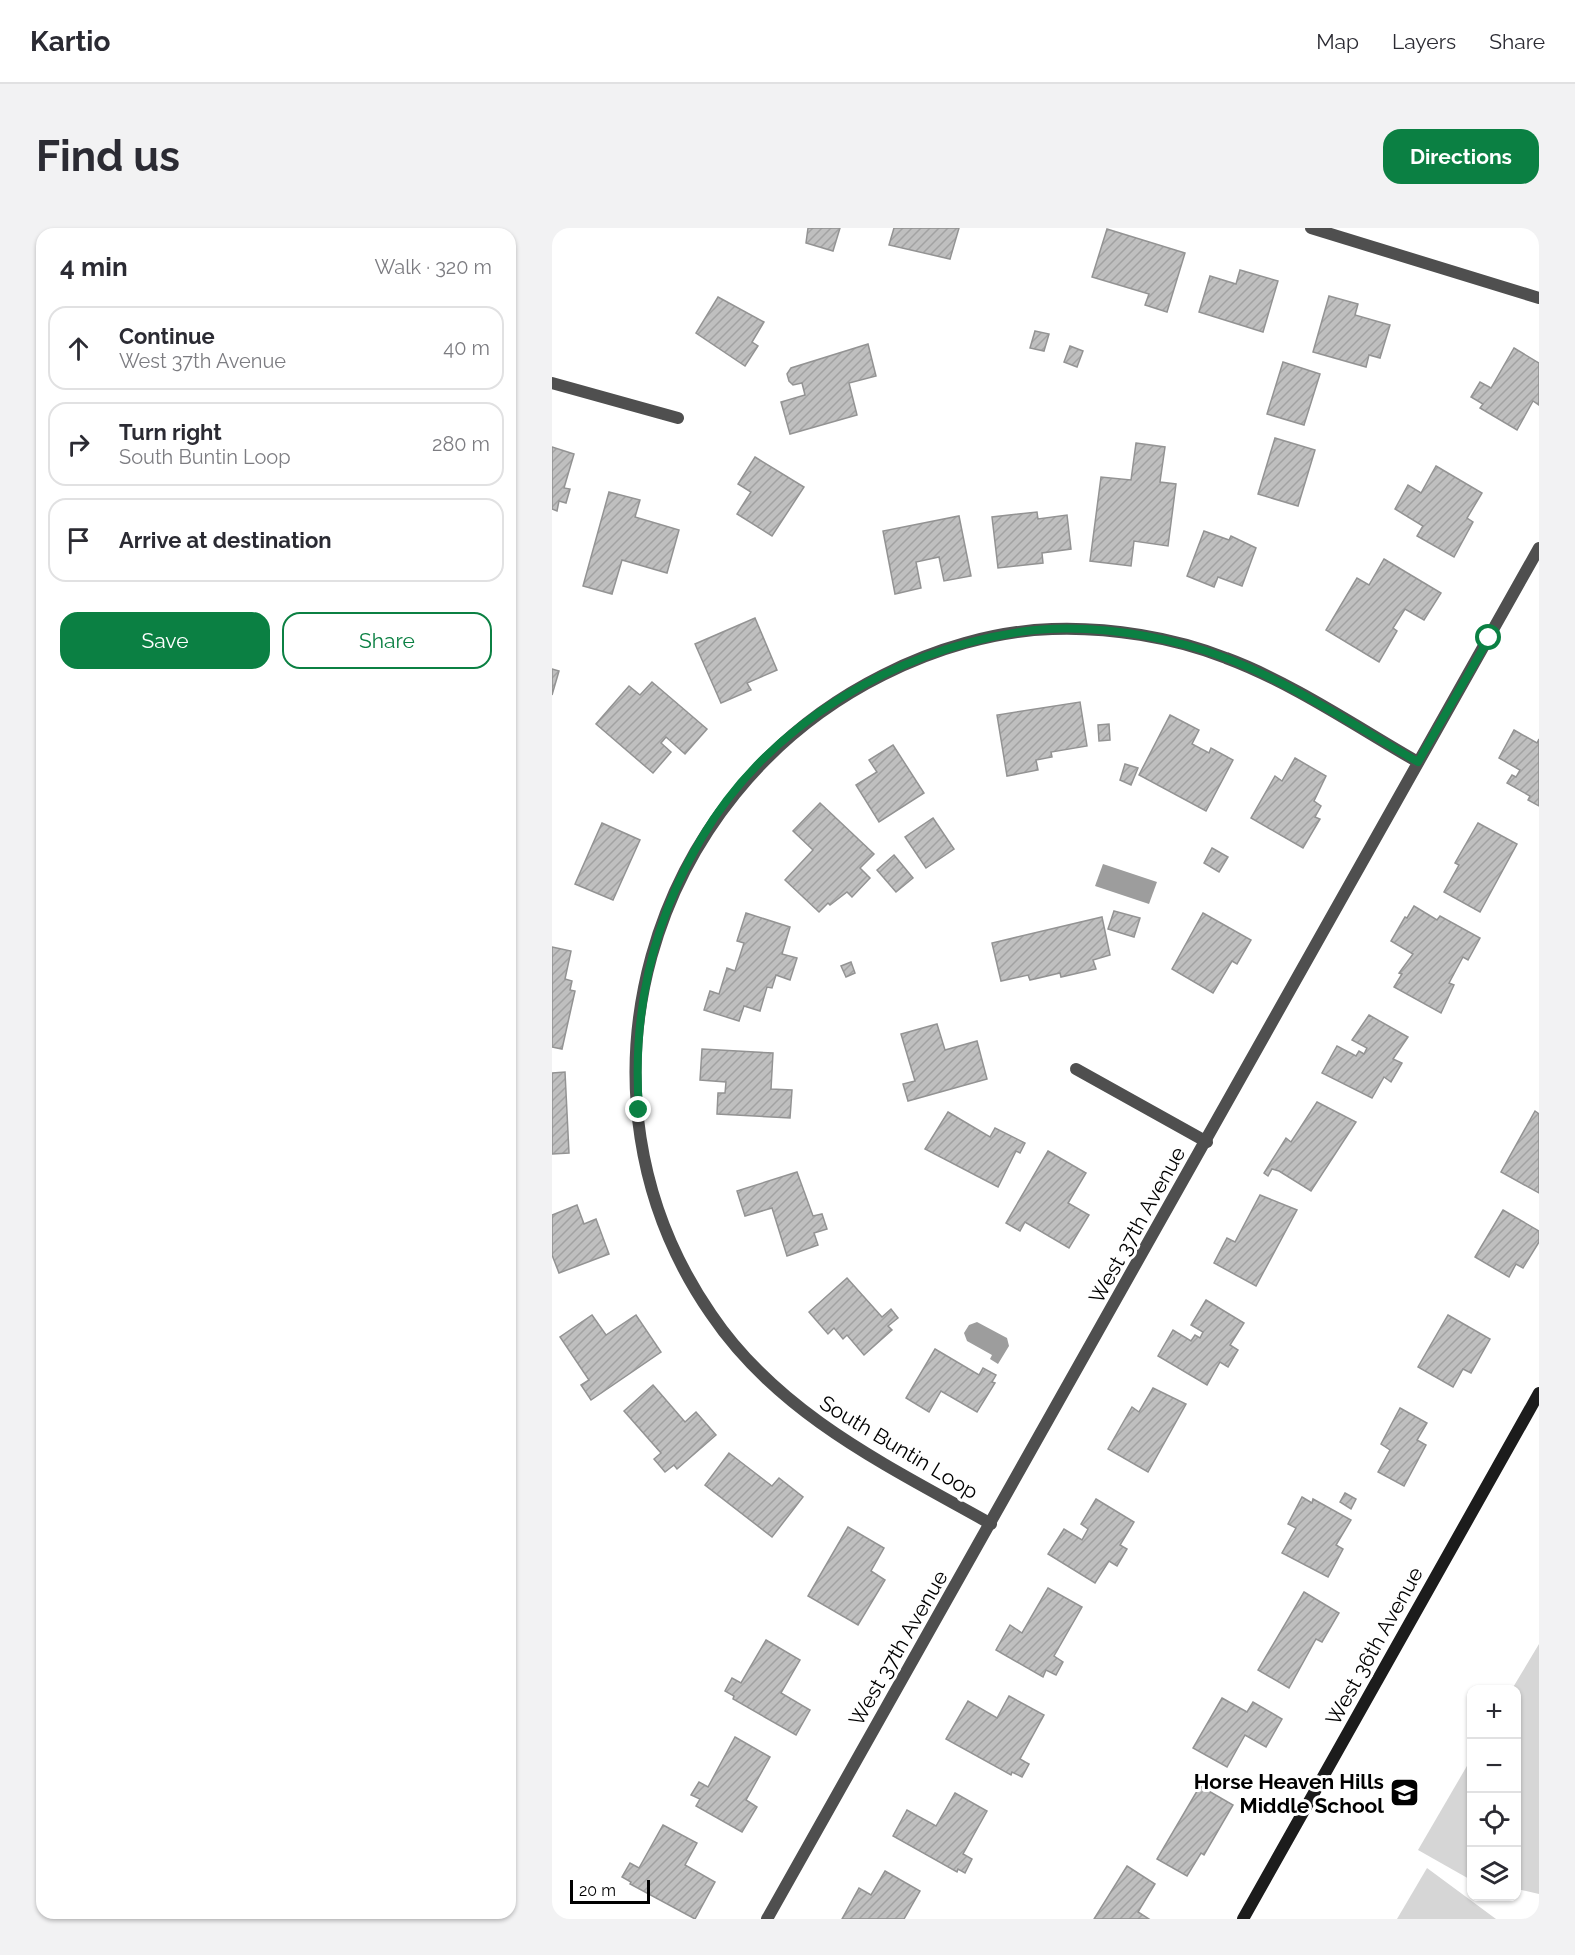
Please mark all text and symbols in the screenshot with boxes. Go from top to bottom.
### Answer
text: Kartio [30,25,110,58]
text: Map [1316,29,1359,54]
text: Layers [1392,29,1456,54]
text: Share [1489,29,1545,54]
button: Directions [1383,129,1539,184]
text: Find us [36,132,180,181]
text: 4 min [60,252,128,282]
text: Walk · 320 m [374,255,492,279]
text: Continue [119,323,215,349]
icon: ahead [62,332,95,365]
text: 40 m [443,336,490,360]
text: West 37th Avenue [119,349,286,373]
text: Turn right [119,419,222,445]
icon: right [62,428,95,461]
text: 280 m [432,432,490,456]
text: South Buntin Loop [119,445,291,469]
icon: arrive [62,524,95,557]
text: Arrive at destination [119,527,332,553]
button: Save [60,612,270,669]
button: Share [282,612,492,669]
route start [1475,624,1501,650]
route end [625,1096,651,1122]
street label: West 37th Avenue [1084,1142,1190,1308]
street label: South Buntin Loop [815,1390,983,1504]
street label: West 36th Avenue [1320,1563,1428,1729]
street label: West 37th Avenue [843,1566,953,1730]
map controls [1467,1685,1521,1901]
button: + [1467,1685,1521,1739]
button: − [1467,1739,1521,1793]
place label: Horse Heaven Hills Middle School [1194,1769,1384,1818]
school or university icon: Horse Heaven Hills Middle School [1389,1777,1421,1809]
button: locate [1467,1793,1521,1847]
button: layers [1467,1847,1521,1901]
scale bar [570,1877,650,1904]
text: 20 m [579,1881,616,1900]

